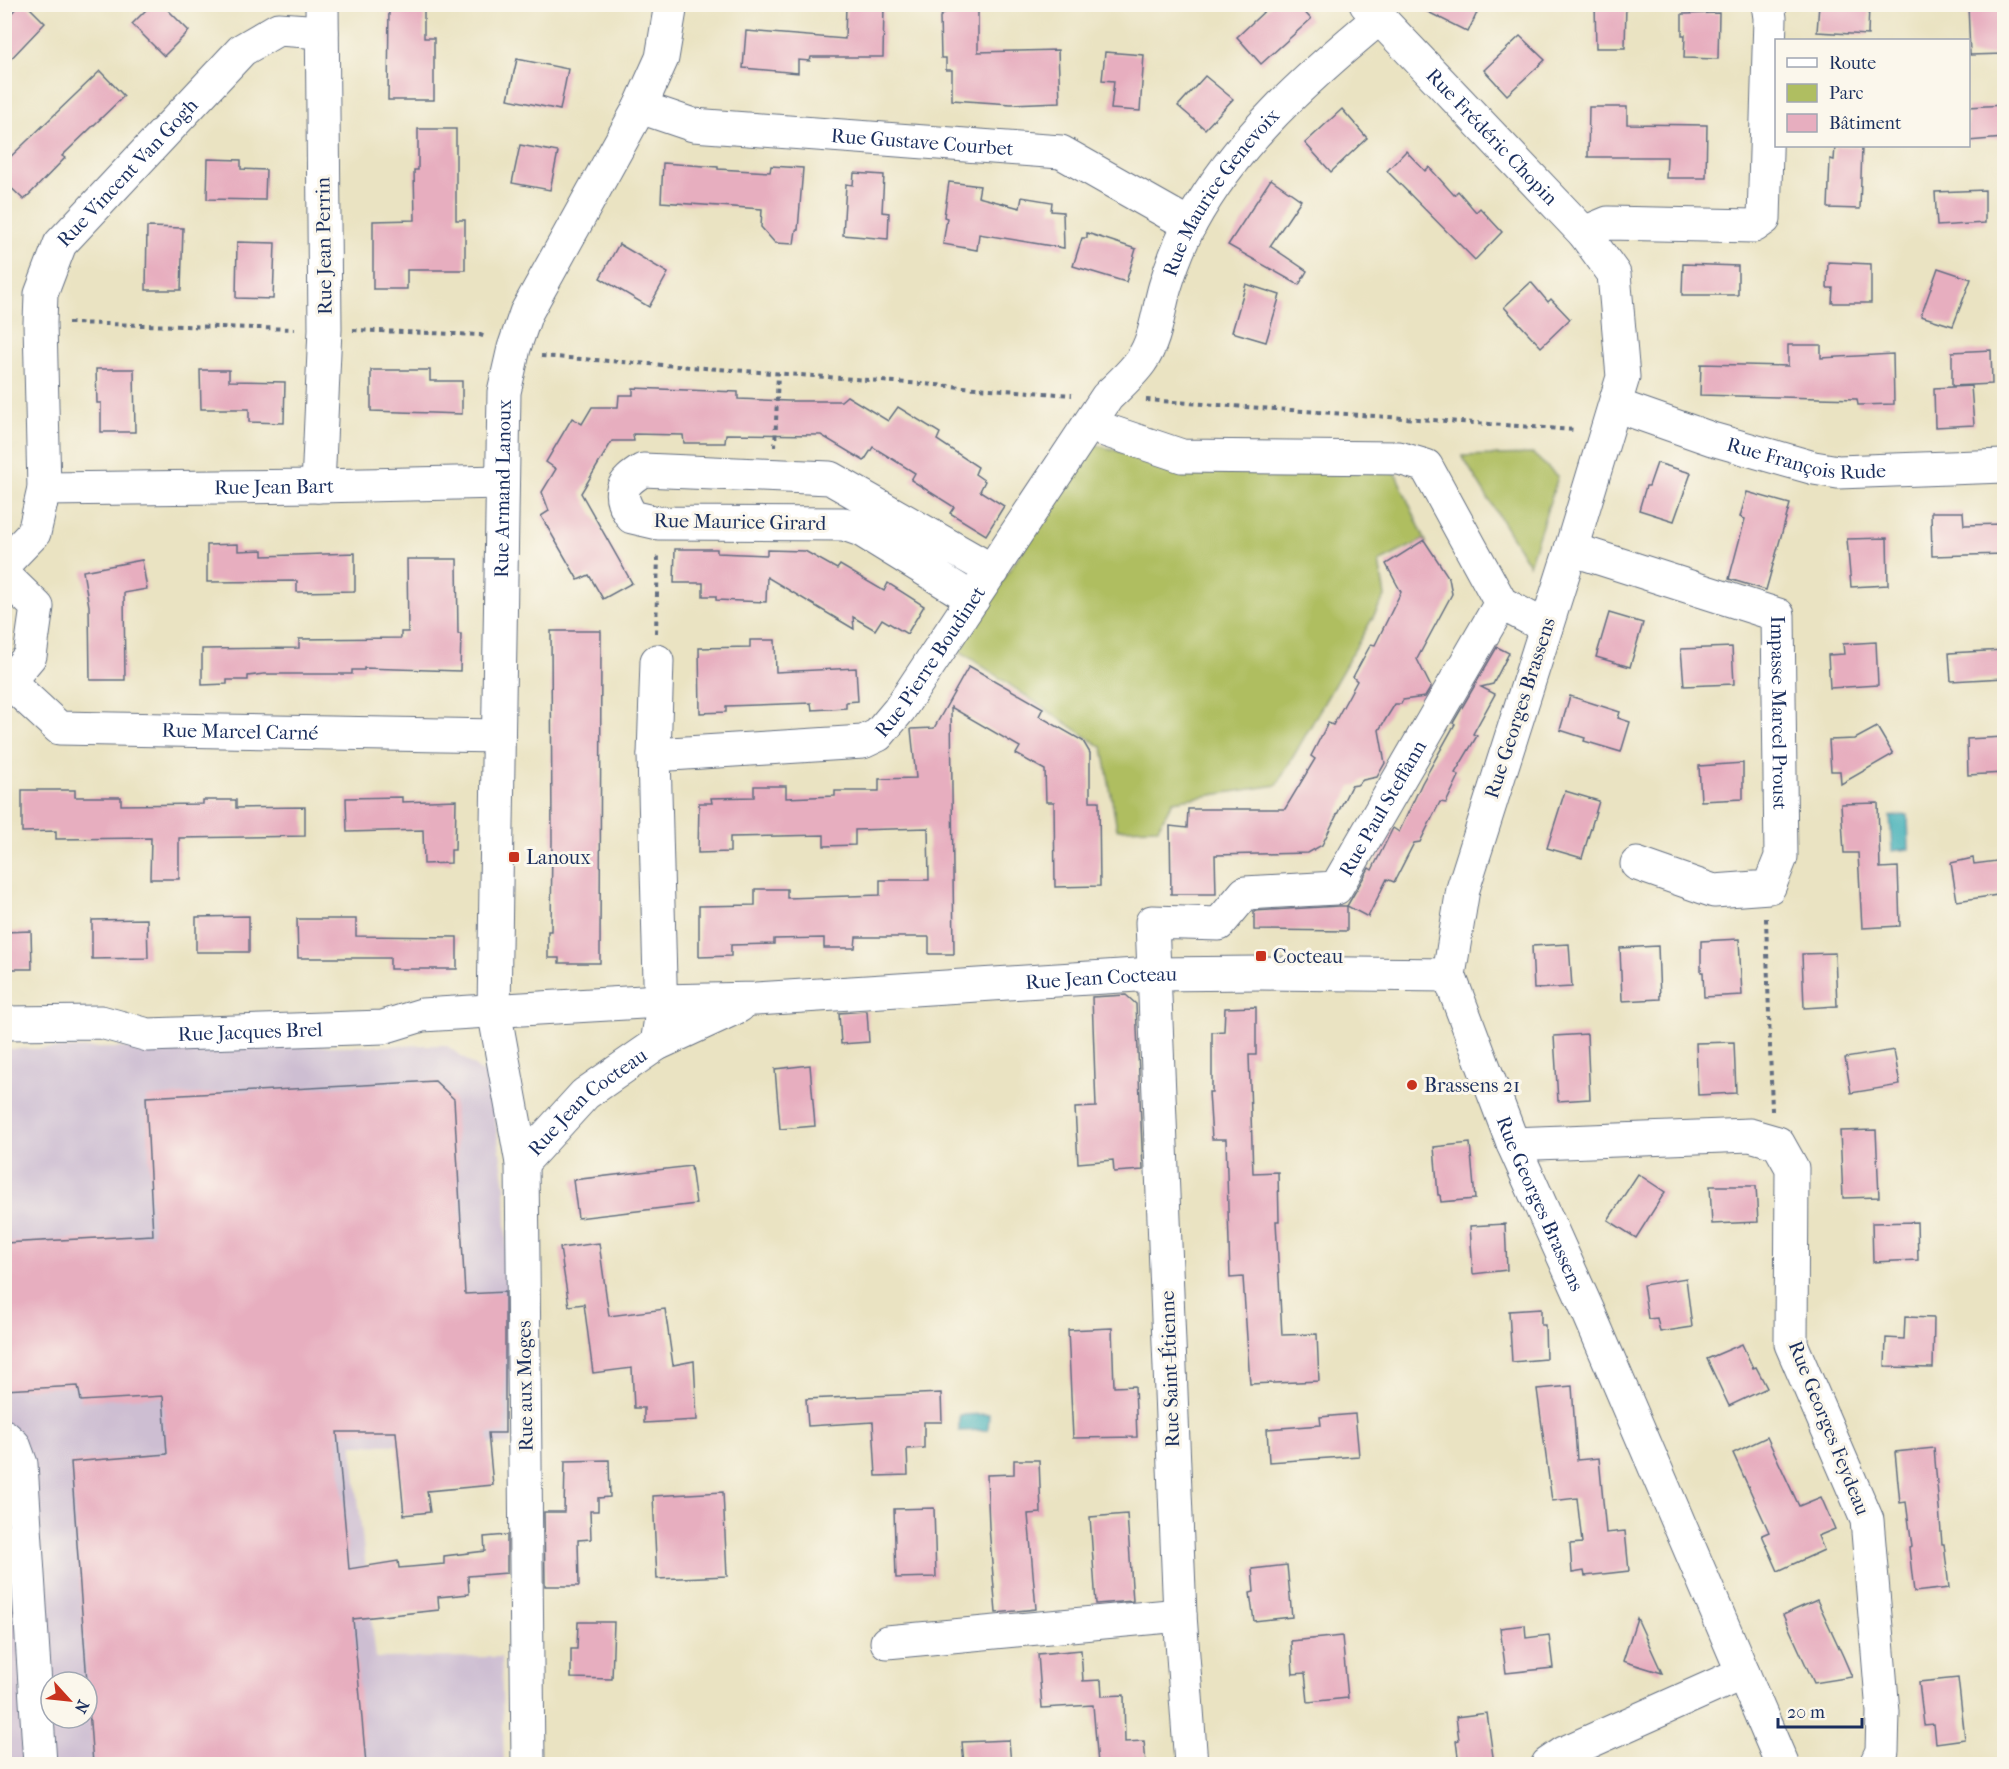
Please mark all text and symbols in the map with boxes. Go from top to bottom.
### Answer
legend [1775,39,1970,147]
text: Route [1829,53,1876,74]
street label: Rue Frédéric Chopin [1422,63,1563,210]
text: Parc [1829,83,1864,104]
street label: Rue Vincent Van Gogh [52,93,203,251]
street label: Rue Maurice Genevoix [1158,103,1284,279]
text: Bâtiment [1829,113,1902,134]
street label: Rue Gustave Courbet [830,124,1015,160]
street label: Rue Jean Perrin [311,177,337,315]
street label: Rue Armand Lanoux [489,399,515,578]
street label: Rue François Rude [1724,432,1886,484]
street label: Rue Jean Bart [214,474,334,499]
street label: Rue Maurice Girard [653,509,828,535]
street label: Rue Pierre Boudinet [870,582,990,742]
street label: Rue Georges Brassens [1480,615,1560,801]
street label: Impasse Marcel Proust [1767,615,1792,810]
street label: Rue Marcel Carné [161,718,319,744]
street label: Rue Paul Steffann [1334,736,1431,880]
place label: Lanoux [526,846,591,869]
marker: Lanoux [507,850,521,864]
place label: Cocteau [1273,945,1344,968]
marker: Cocteau [1254,949,1268,963]
street label: Rue Jean Cocteau [1025,962,1178,994]
street label: Rue Jacques Brel [177,1018,323,1045]
street label: Rue Jean Cocteau [523,1043,652,1160]
place label: Brassens 21 [1424,1074,1520,1097]
marker: Brassens 21 [1405,1078,1419,1092]
street label: Rue Georges Brassens [1492,1113,1589,1295]
street label: Rue Saint-Étienne [1155,1290,1184,1448]
street label: Rue aux Moges [512,1320,538,1452]
street label: Rue Georges Feydeau [1784,1338,1875,1519]
north arrow [39,1670,99,1730]
scale bar [1778,1691,1862,1729]
text: N [70,1697,93,1717]
text: 20 m [1787,1702,1825,1723]

